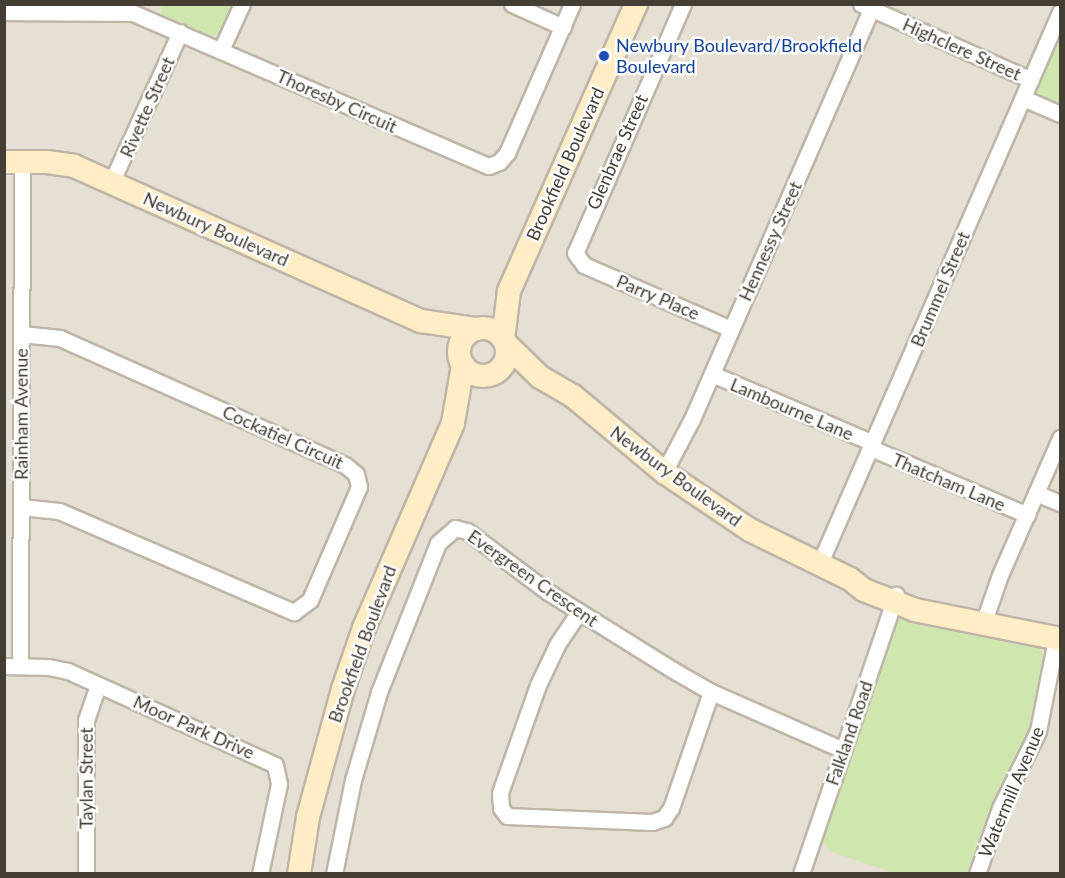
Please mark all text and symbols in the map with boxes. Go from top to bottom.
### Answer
street label: Highclere Street [899,13,1025,85]
place label: Newbury Boulevard/Brookfield Boulevard [616,35,863,78]
marker: Newbury Boulevard/Brookfield Boulevard [597,49,611,63]
street label: Rivette Street [115,53,179,161]
street label: Thoresby Circuit [273,65,401,137]
street label: Brookfield Boulevard [521,84,609,244]
street label: Glenbrae Street [582,91,652,213]
street label: Hennessy Street [734,178,806,304]
street label: Newbury Boulevard [140,187,292,271]
street label: Brummel Street [906,228,974,350]
street label: Parry Place [613,270,703,324]
street label: Rainham Avenue [10,348,32,480]
street label: Lambourne Lane [727,373,857,445]
street label: Cockatiel Circuit [219,401,347,473]
street label: Newbury Boulevard [606,421,746,531]
street label: Thatcham Lane [889,449,1009,515]
street label: Evergreen Crescent [464,525,602,631]
street label: Brookfield Boulevard [324,563,400,725]
street label: Falkland Road [821,678,877,788]
street label: Moor Park Drive [130,691,258,763]
street label: Watermill Avenue [974,723,1048,861]
street label: Taylan Street [75,727,97,829]

